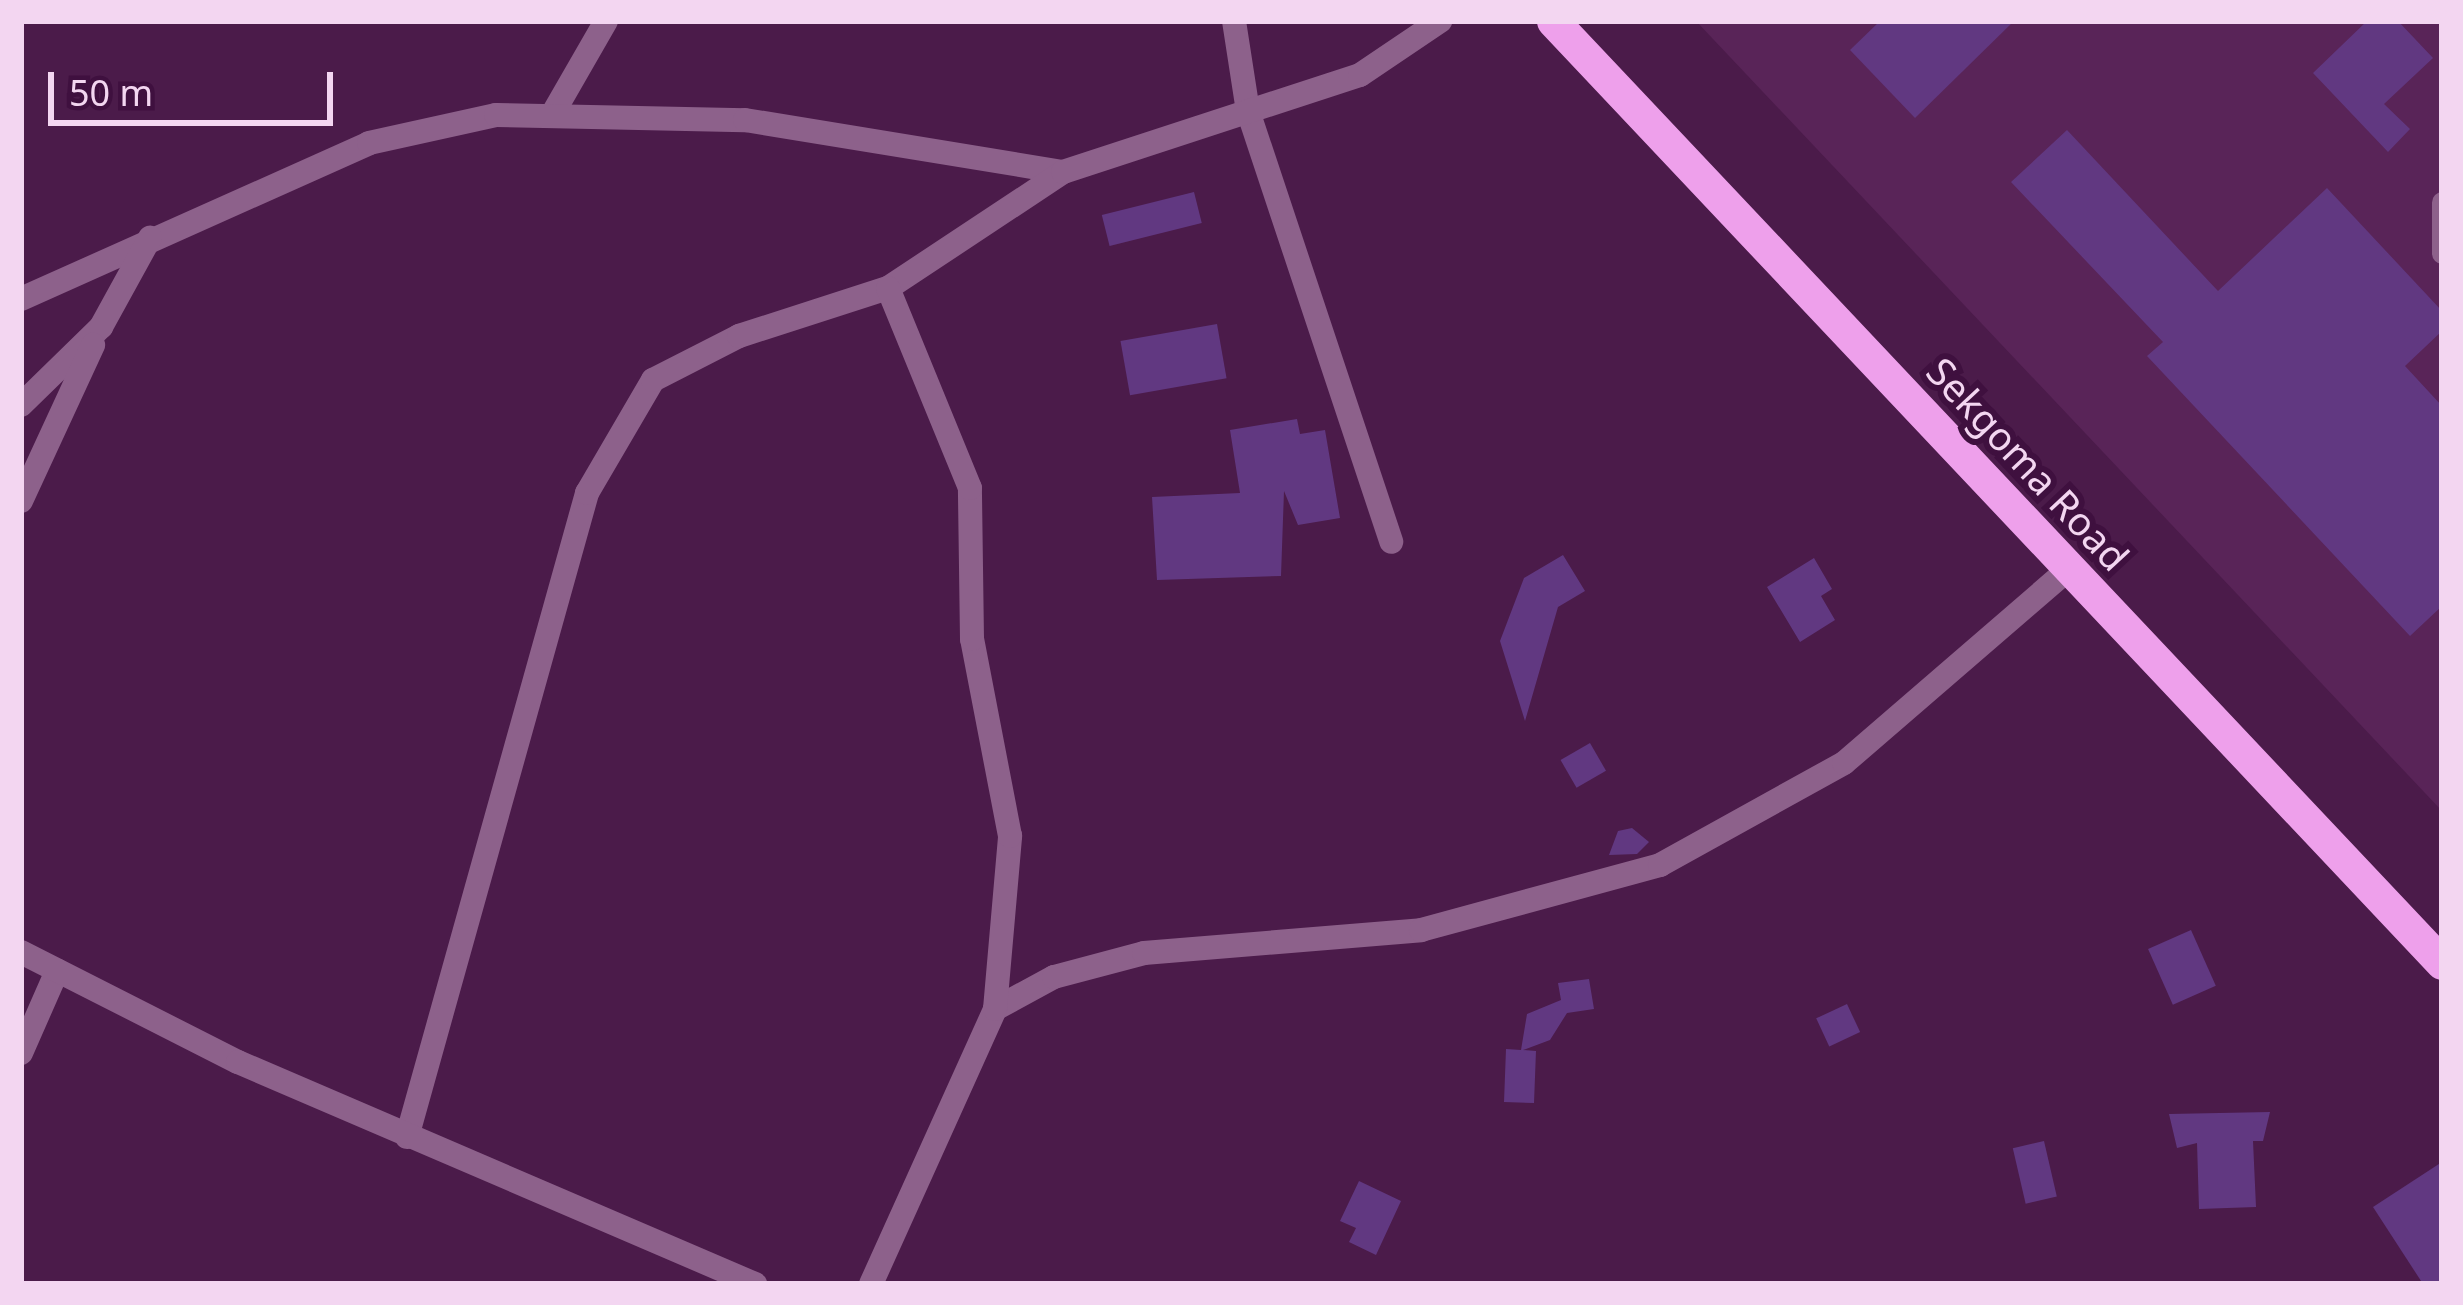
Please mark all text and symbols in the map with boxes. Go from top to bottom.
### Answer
scale bar [54,48,339,122]
text: 50 m [69,68,153,117]
street label: Sekgoma Road [1917,348,2139,580]

